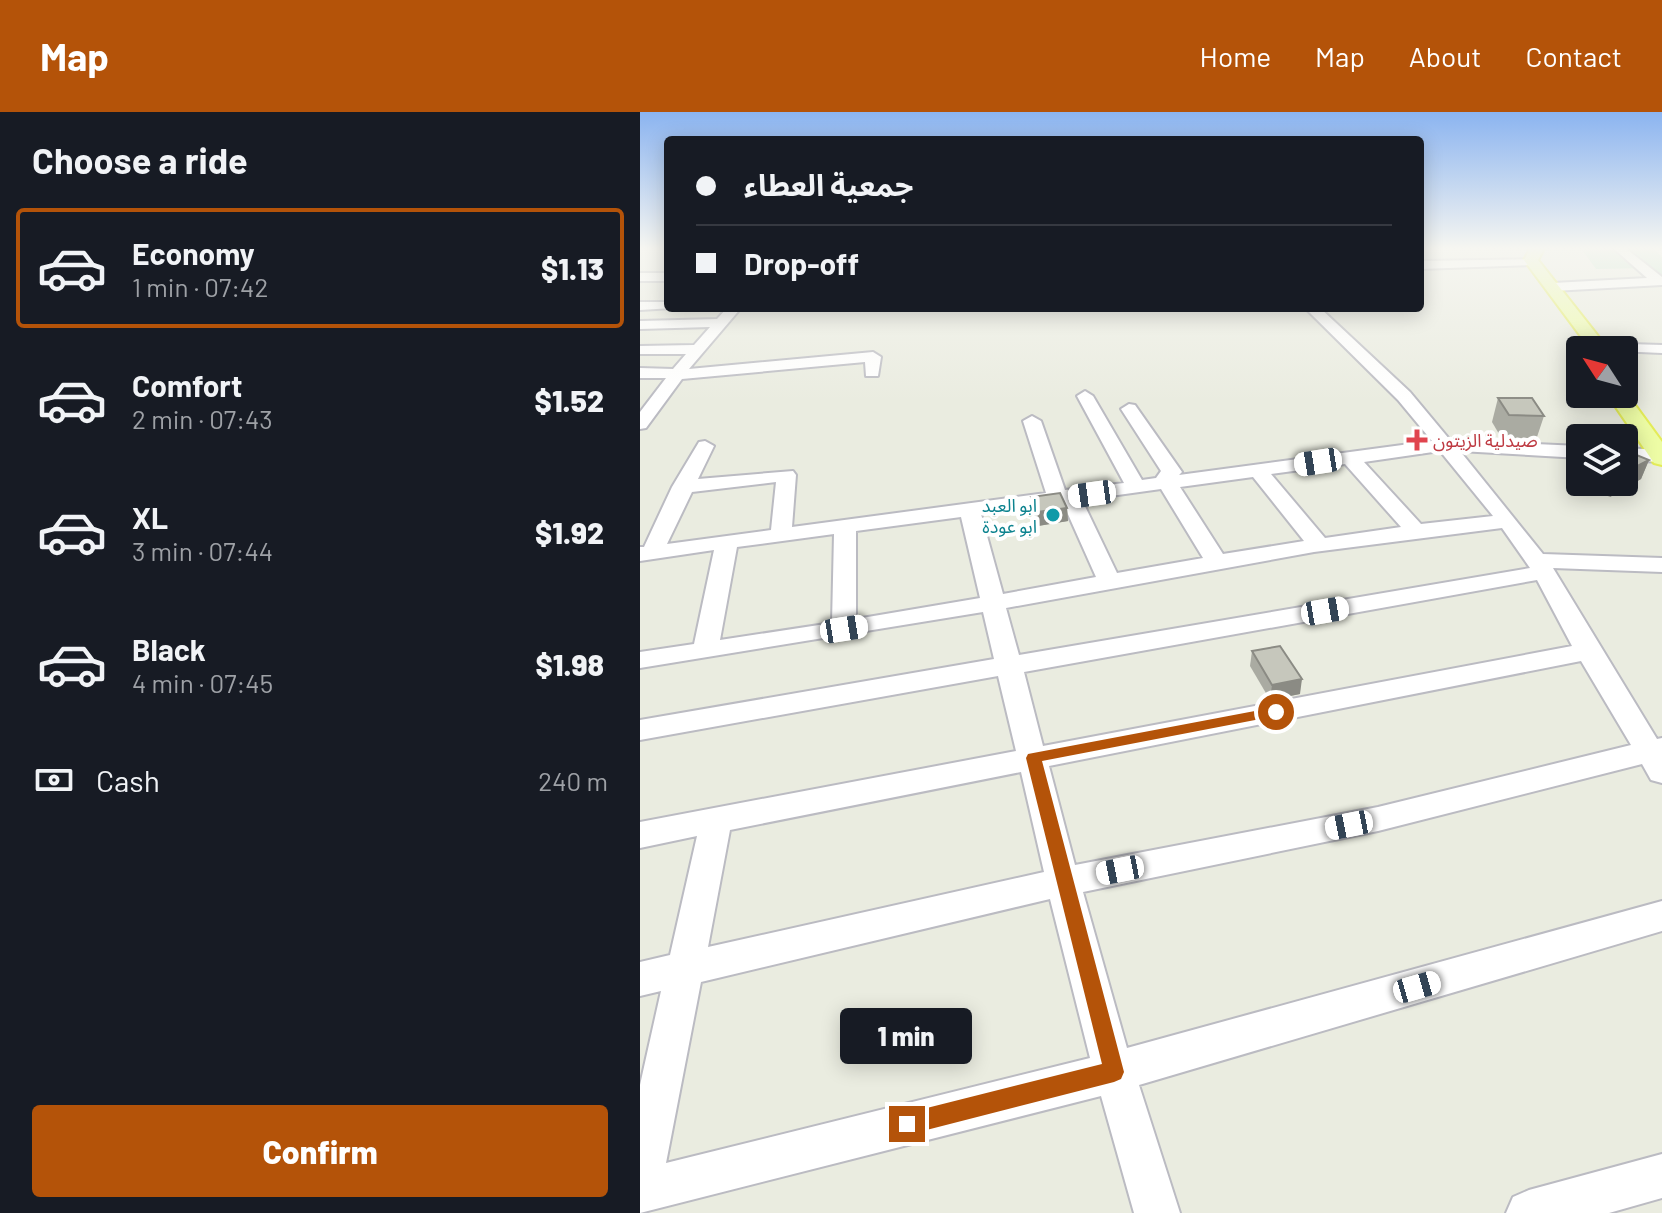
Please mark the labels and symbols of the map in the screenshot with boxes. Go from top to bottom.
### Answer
north arrow [1566,336,1638,408]
place label: صيدلية الزيتون [1433,429,1538,452]
marker: صيدلية الزيتون [1408,431,1426,449]
car [1292,446,1344,478]
car [1067,479,1117,509]
place label: ابو العبد ابو عودة [982,494,1037,538]
marker: ابو العبد ابو عودة [1044,506,1062,524]
car [1299,595,1351,627]
car [818,613,870,645]
route start [1258,694,1294,730]
car [1323,809,1375,841]
car [1094,854,1146,886]
car [1391,969,1443,1005]
callout: 1 min [841,1008,973,1064]
route end [889,1106,925,1142]

